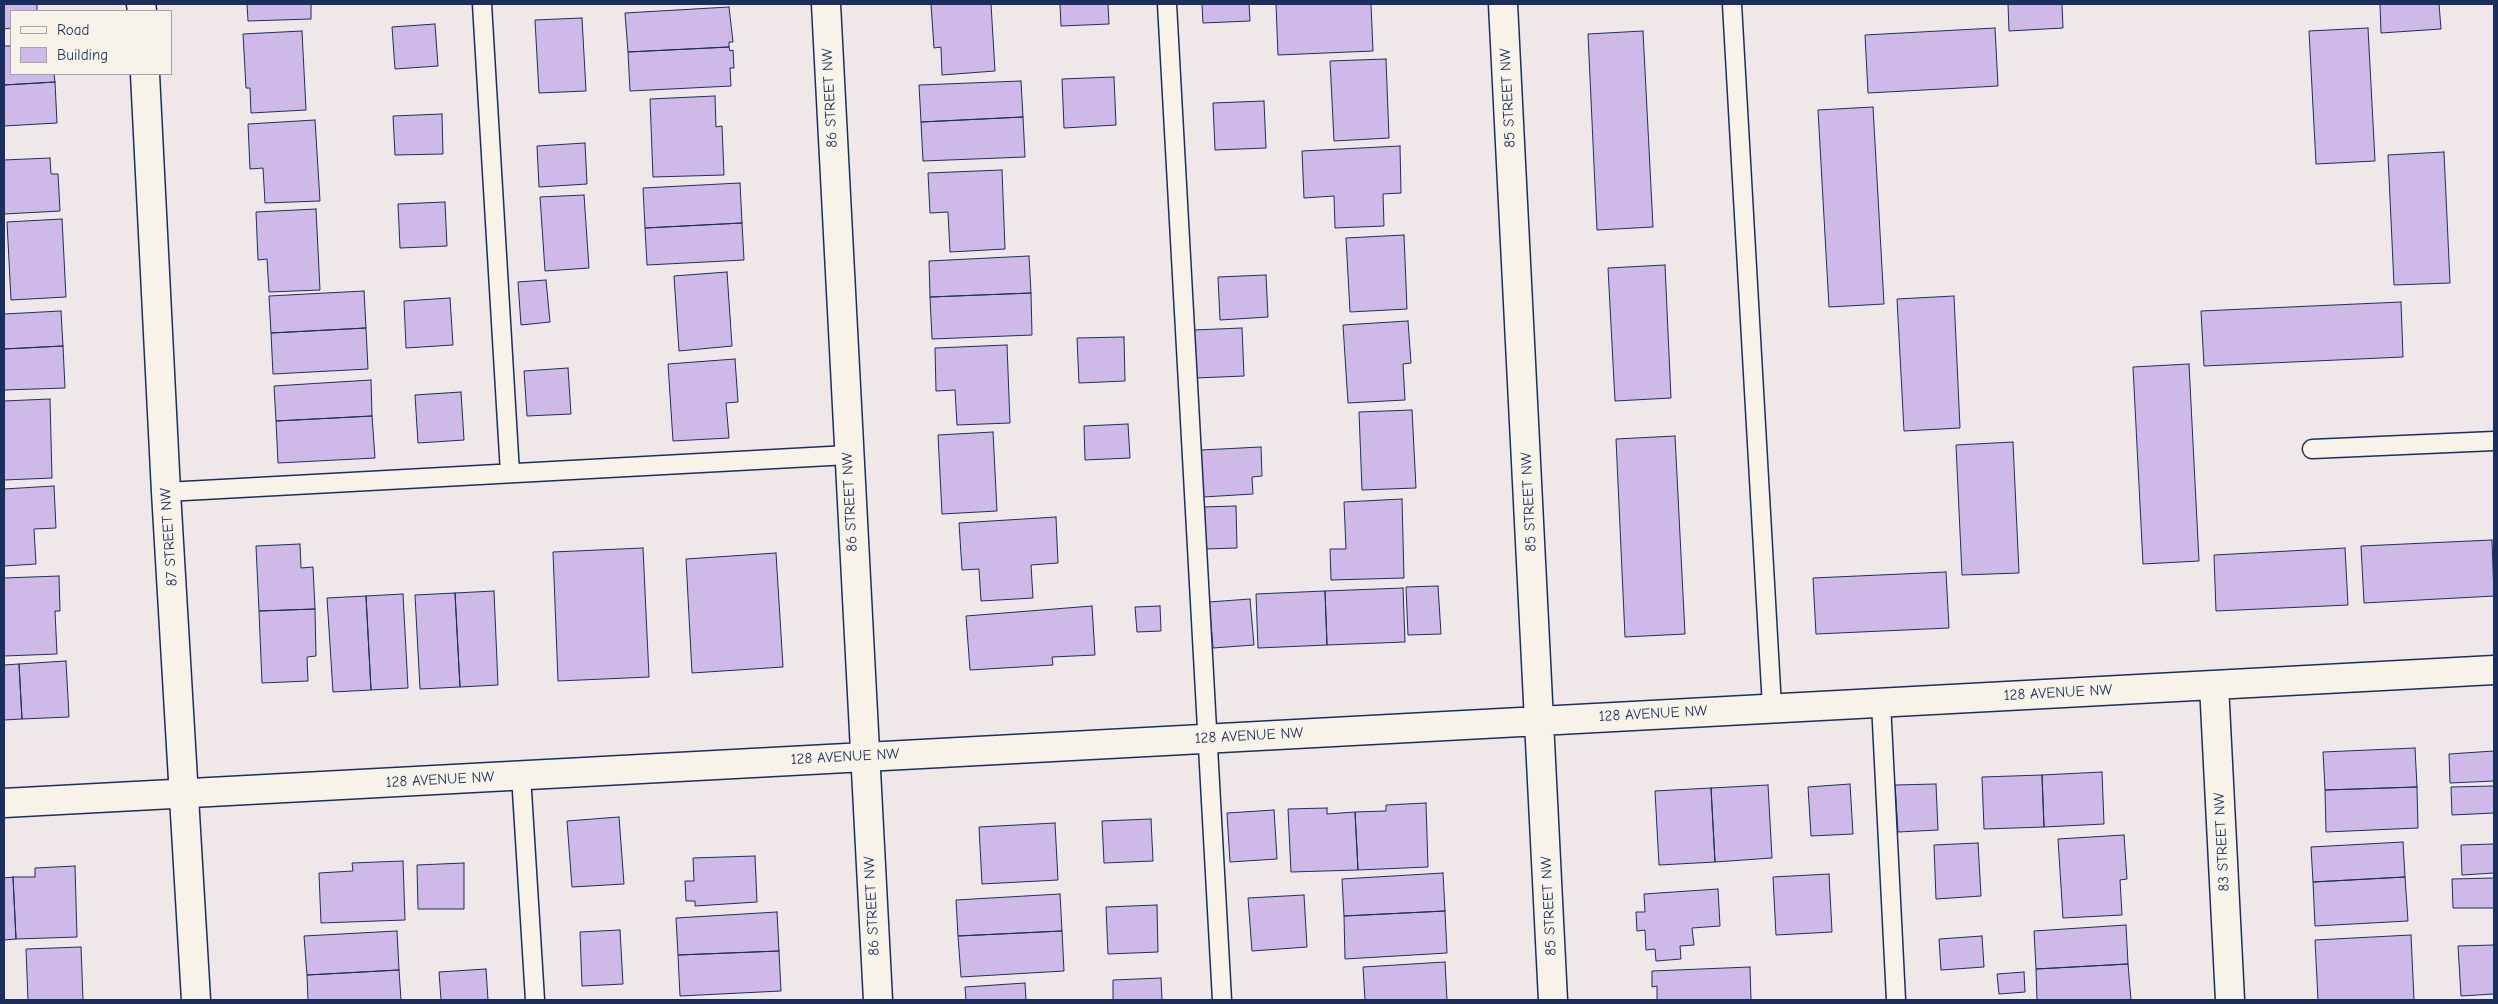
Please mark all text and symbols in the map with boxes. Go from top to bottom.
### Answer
legend [10,10,172,75]
text: Road [57,21,89,39]
text: Building [57,46,108,64]
street label: 86 STREET NW [818,48,842,148]
street label: 85 STREET NW [1496,48,1520,148]
street label: 86 STREET NW [838,452,862,552]
street label: 85 STREET NW [1517,452,1541,552]
street label: 87 STREET NW [157,487,181,587]
street label: 128 AVENUE NW [2003,681,2113,705]
street label: 128 AVENUE NW [1598,702,1708,726]
street label: 128 AVENUE NW [1194,724,1304,748]
street label: 128 AVENUE NW [790,745,900,769]
street label: 128 AVENUE NW [385,768,495,792]
street label: 83 STREET NW [2210,792,2234,892]
street label: 86 STREET NW [860,856,884,956]
street label: 85 STREET NW [1537,856,1561,956]

